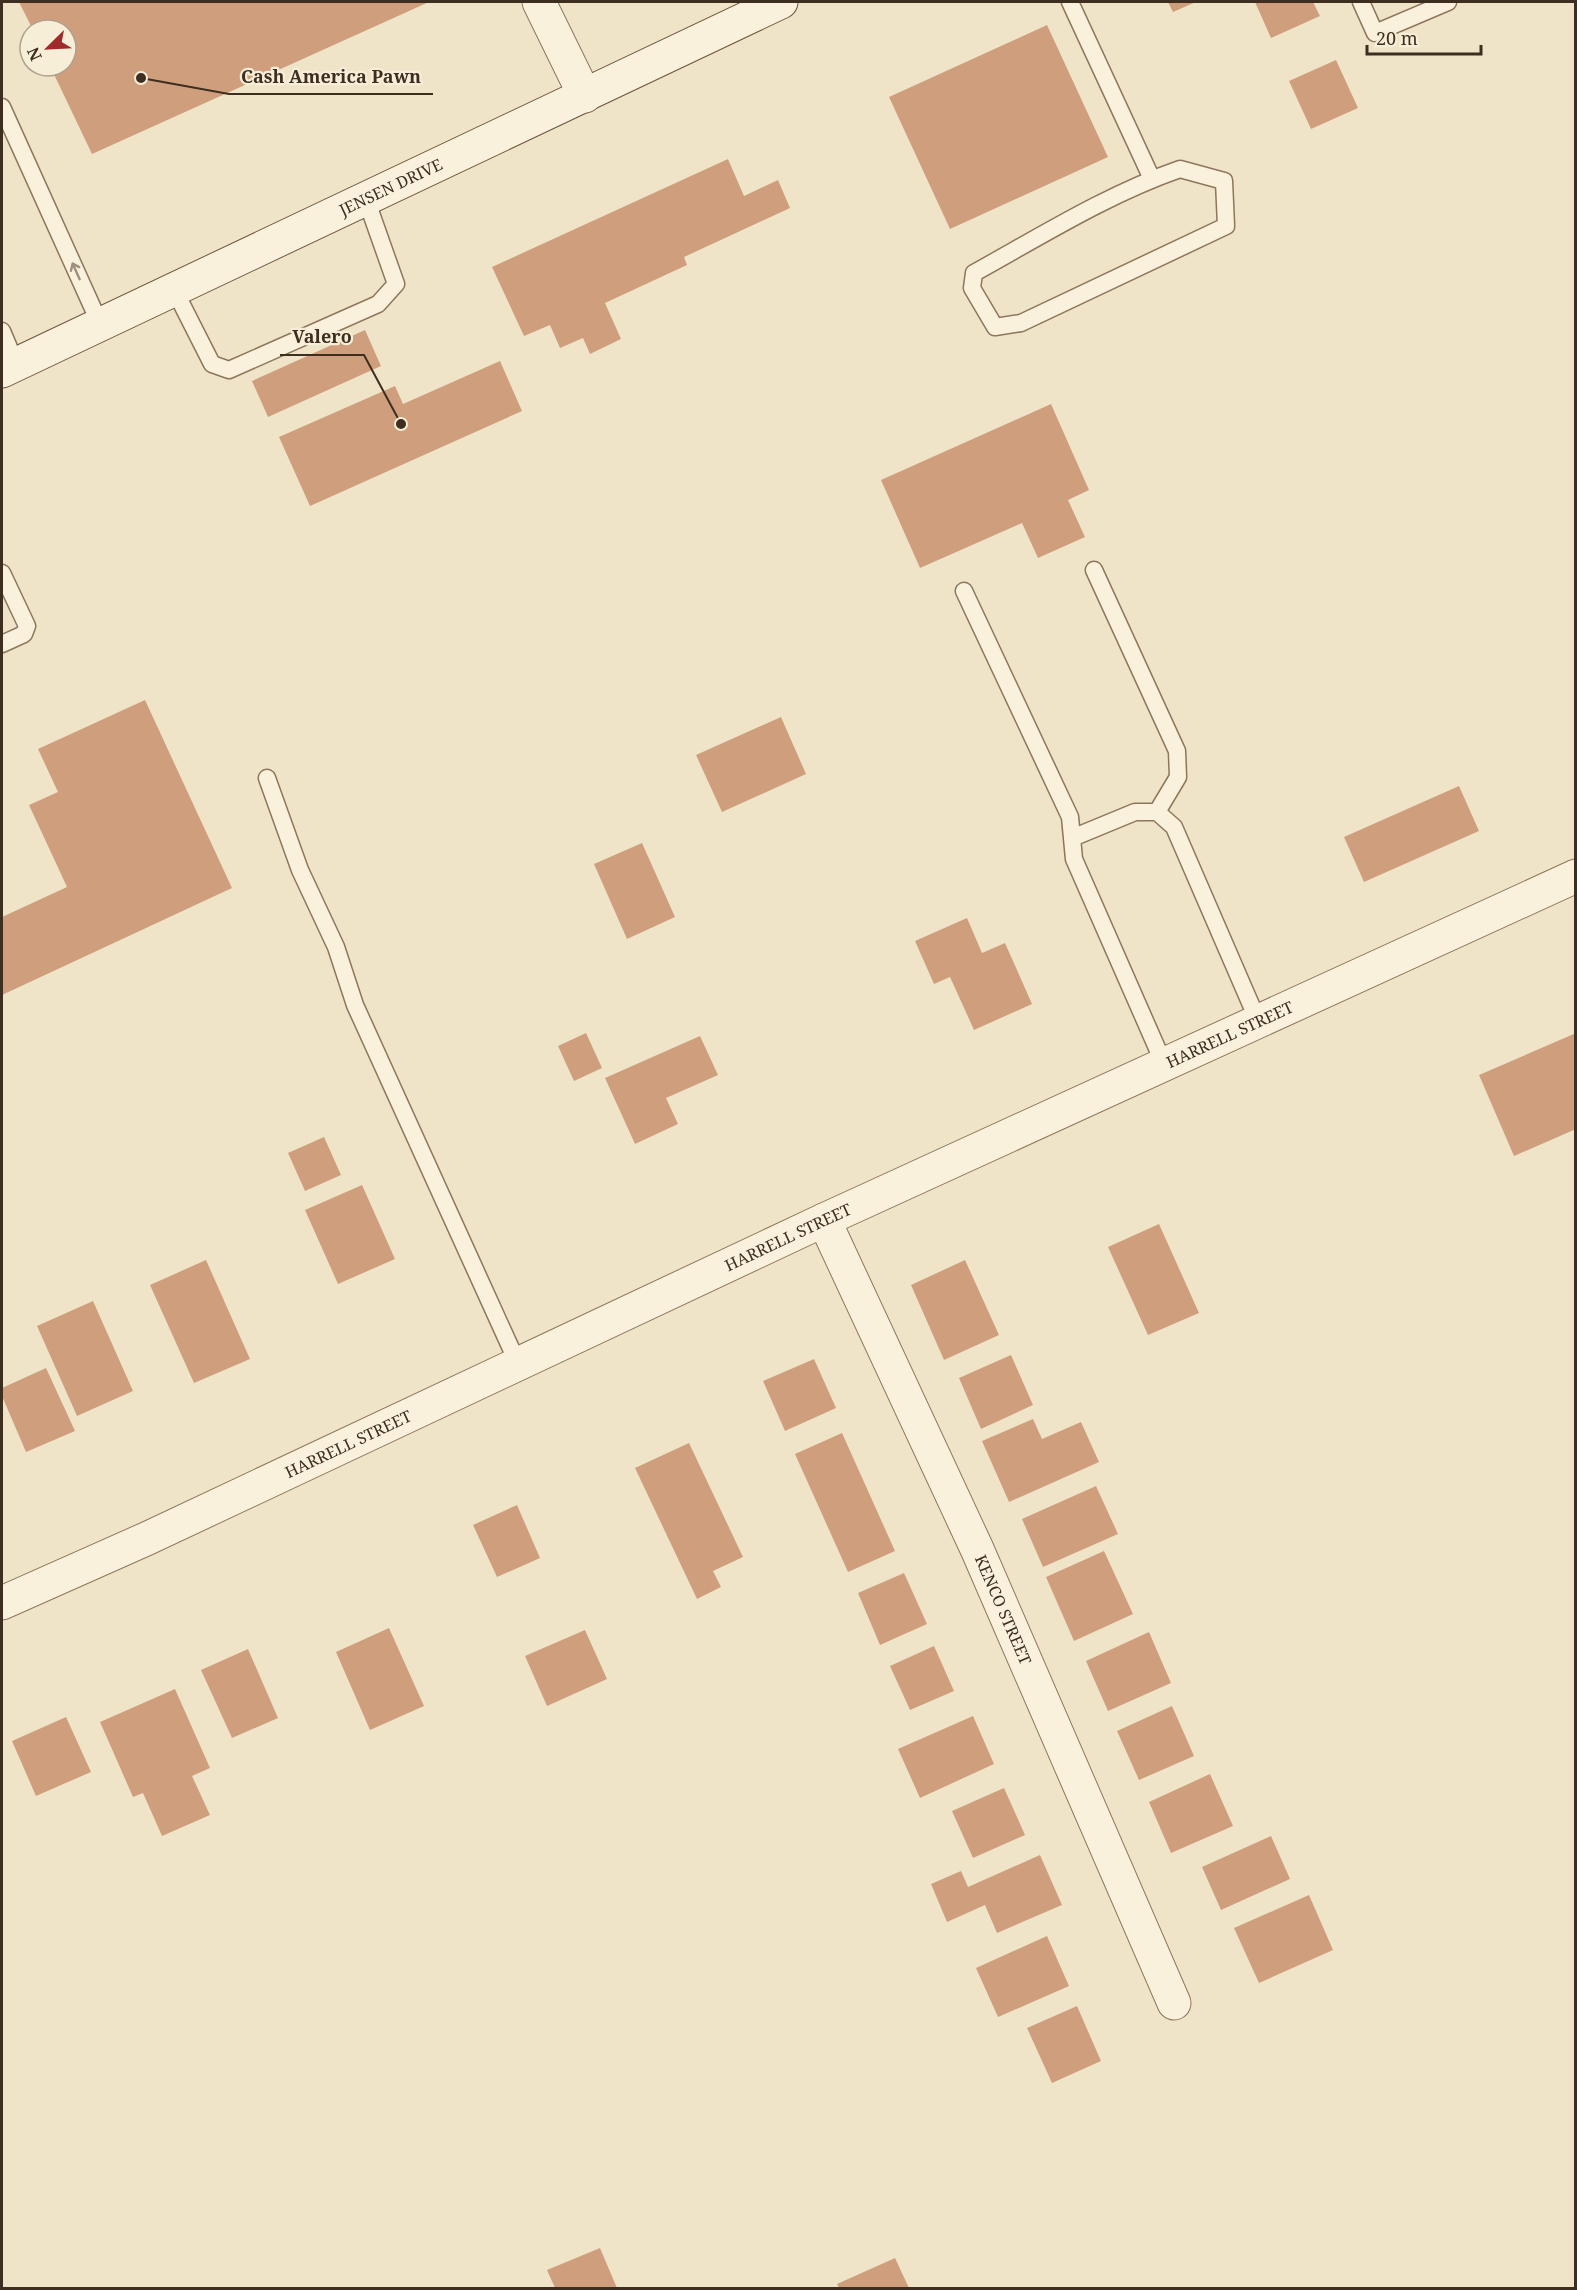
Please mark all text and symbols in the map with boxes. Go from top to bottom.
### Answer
north arrow [18,18,78,78]
scale bar [1367,18,1481,56]
text: 20 m [1376,26,1418,50]
text: N [22,44,47,64]
callout: Cash America Pawn [229,58,433,94]
text: Cash America Pawn [241,64,421,88]
street label: JENSEN DRIVE [334,153,446,221]
one-way arrow [70,262,81,280]
callout: Valero [280,319,364,355]
text: Valero [292,324,352,348]
street label: HARRELL STREET [1163,996,1297,1073]
street label: HARRELL STREET [721,1198,855,1276]
street label: HARRELL STREET [281,1405,415,1483]
street label: KENCO STREET [970,1551,1037,1668]

